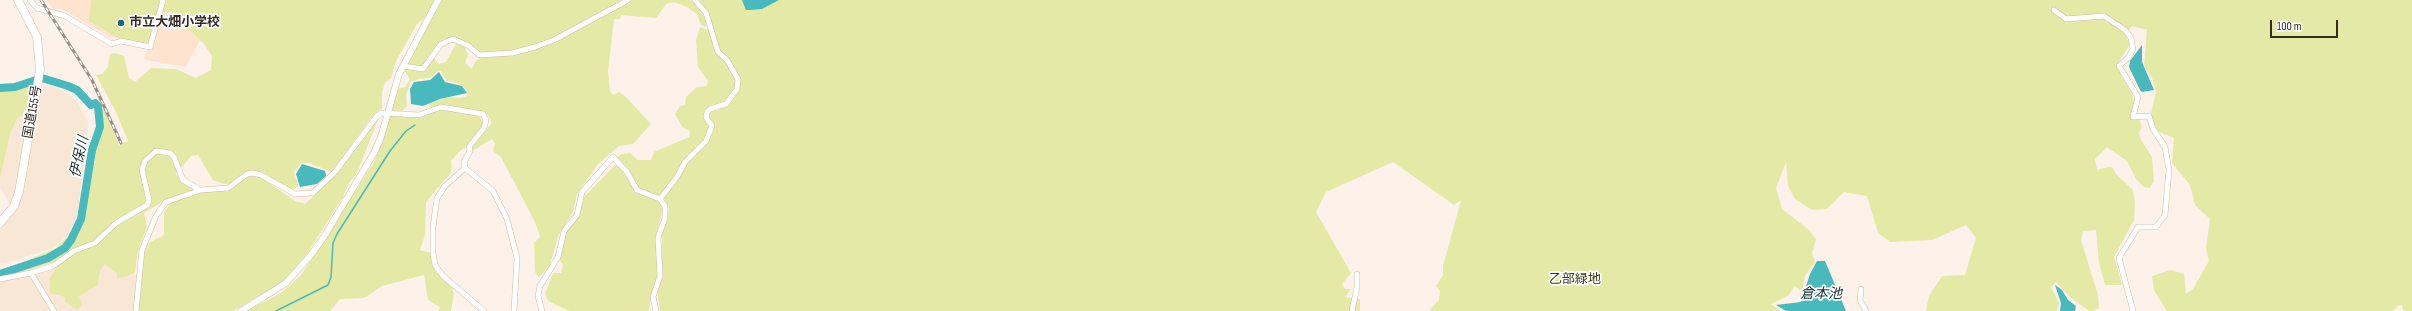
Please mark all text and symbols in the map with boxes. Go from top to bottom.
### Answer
scale bar [2272,12,2340,38]
place label: 市立大畑小学校 [129,15,220,31]
marker: 市立大畑小学校 [116,18,126,28]
text: 100 m [2277,19,2302,34]
street label: 国道155号 [21,84,45,140]
water label: 伊保川 [67,135,93,179]
park label: 乙部緑地 [1549,272,1601,288]
water label: 倉本池 [1800,286,1842,302]

